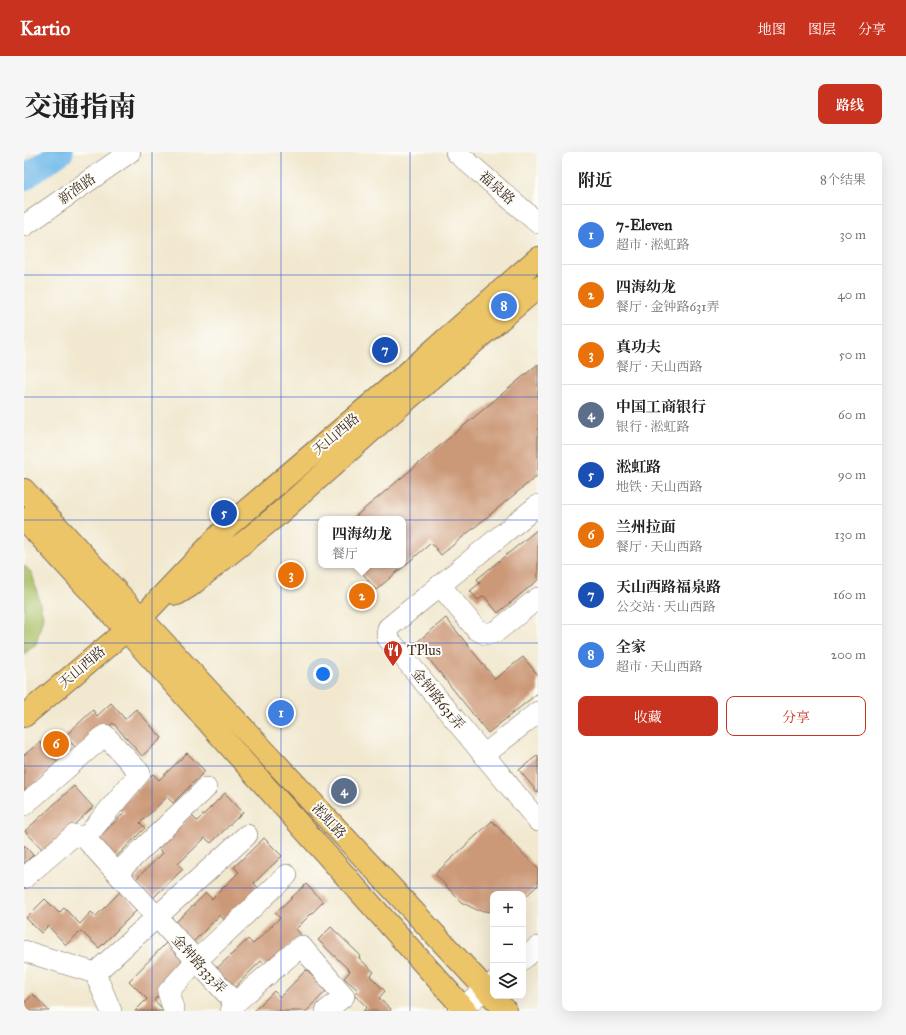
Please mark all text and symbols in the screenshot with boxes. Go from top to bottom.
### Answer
text: Kartio [20,17,70,40]
text: 地图 [758,21,786,38]
text: 图层 [808,21,836,38]
text: 分享 [858,21,886,38]
button: 路线 [818,84,882,124]
text: 交通指南 [24,89,136,124]
street label: 福泉路 [476,168,518,208]
street label: 新渔路 [55,170,99,208]
text: 附近 [578,170,612,191]
text: 8个结果 [820,172,866,188]
text: 7-Eleven [616,216,672,234]
text: 1 [588,227,594,243]
text: 30 m [840,227,866,243]
text: 超市 · 淞虹路 [616,237,689,253]
text: 四海幼龙 [616,278,676,296]
text: 2 [588,287,594,303]
text: 40 m [837,287,866,303]
pin: 8 [491,291,517,321]
text: 餐厅 · 金钟路631弄 [616,299,719,315]
pin: 7 [372,335,398,365]
text: 真功夫 [616,338,661,356]
text: 3 [588,347,594,363]
text: 50 m [839,347,866,363]
text: 餐厅 · 天山西路 [616,359,702,375]
text: 中国工商银行 [616,398,706,416]
text: 4 [587,407,595,423]
text: 60 m [838,407,866,423]
street label: 天山西路 [309,409,363,459]
text: 银行 · 淞虹路 [616,419,689,435]
text: 淞虹路 [616,458,661,476]
text: 5 [588,467,594,483]
text: 90 m [838,467,866,483]
text: 地铁 · 天山西路 [616,479,702,495]
pin: 5 [211,498,237,528]
popup [318,516,406,568]
text: 兰州拉面 [616,518,676,536]
text: 四海幼龙 [332,525,392,543]
text: 6 [588,527,594,543]
text: 130 m [834,527,866,543]
text: 餐厅 · 天山西路 [616,539,702,555]
text: 餐厅 [332,546,358,562]
pin: 3 [278,560,304,590]
text: 天山西路福泉路 [616,578,721,596]
pin: 2 [349,581,375,611]
text: 7 [588,587,594,603]
text: 160 m [833,587,866,603]
text: 公交站 · 天山西路 [616,599,715,615]
text: 全家 [616,638,646,656]
restaurant icon: TPlus [382,639,404,667]
street label: 天山西路 [55,642,109,692]
place label: TPlus [407,642,441,659]
text: 8 [588,647,594,663]
text: 200 m [831,647,866,663]
text: 超市 · 天山西路 [616,659,702,675]
your location [313,664,333,684]
street label: 金钟路631弄 [408,665,468,733]
button: 收藏 [578,696,718,736]
button: 分享 [726,696,866,736]
pin: 1 [268,698,294,728]
pin: 6 [43,729,69,759]
pin: 4 [331,776,357,806]
street label: 淞虹路 [308,800,350,842]
map controls [490,891,526,999]
button: + [490,891,526,927]
button: − [490,927,526,963]
street label: 金钟路333弄 [168,931,230,997]
button: layers [490,963,526,999]

